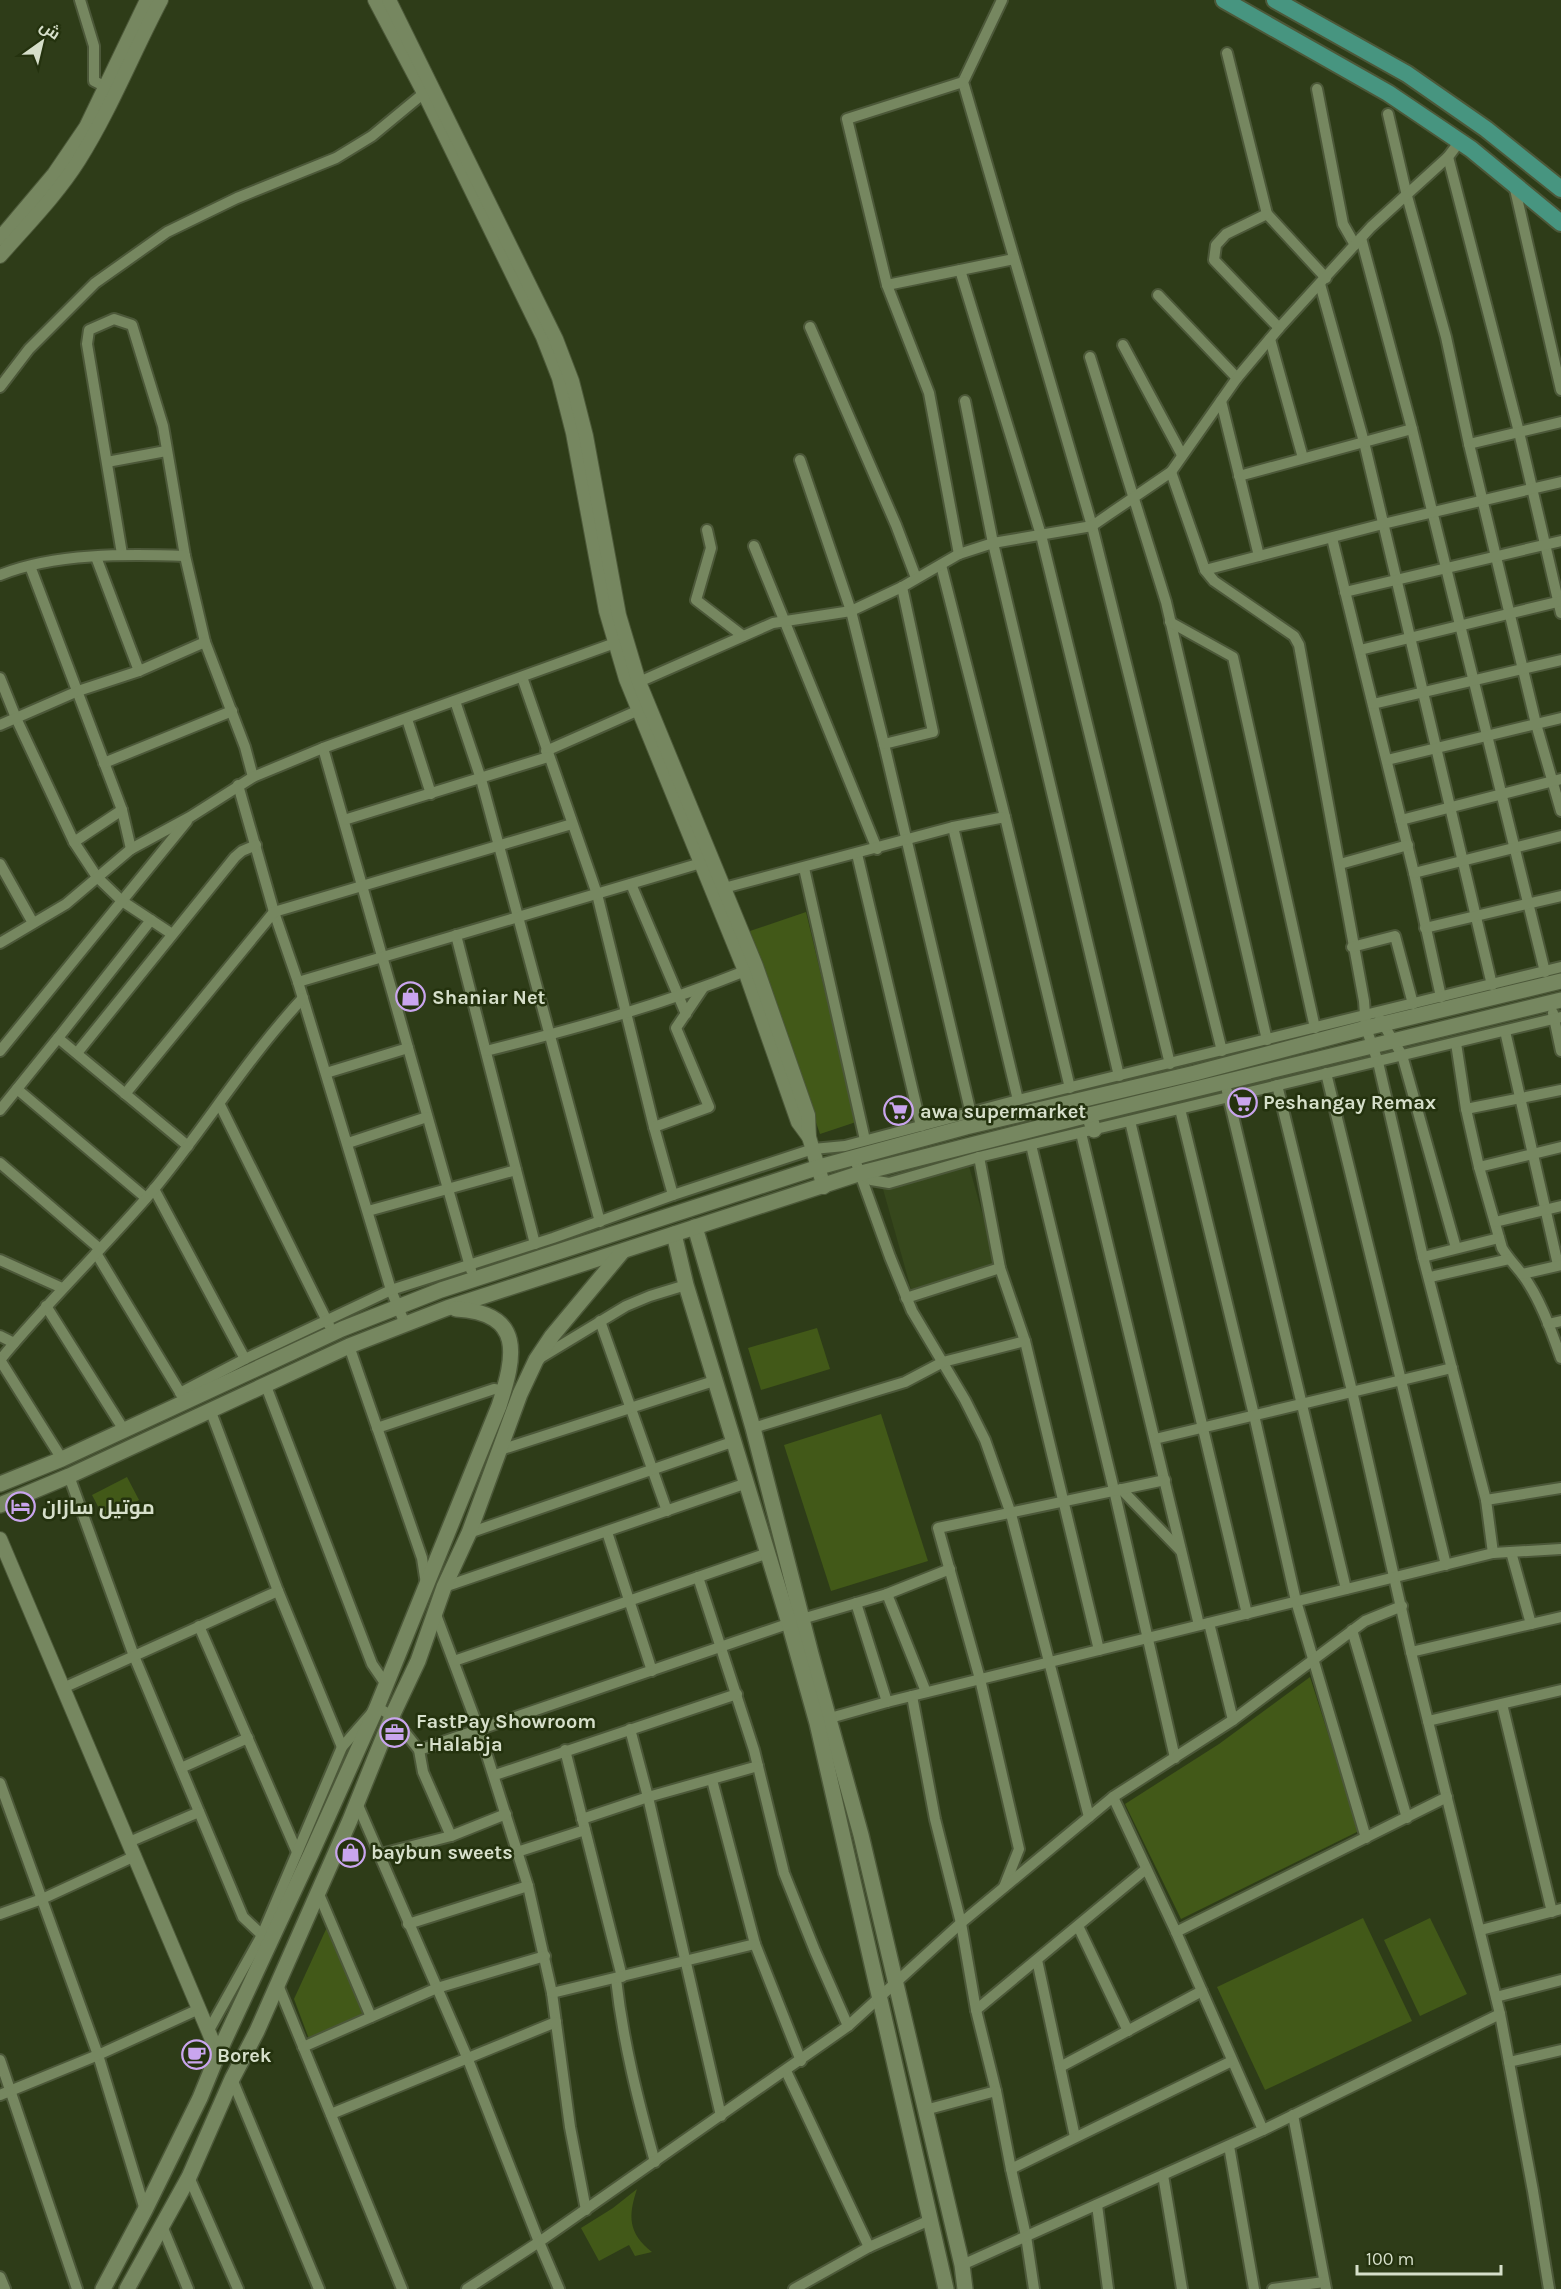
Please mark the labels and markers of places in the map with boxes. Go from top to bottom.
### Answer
shop icon: Shaniar Net [395,981,427,1013]
place label: Shaniar Net [432,986,545,1009]
supermarket icon: Peshangay Remax [1226,1086,1258,1118]
place label: Peshangay Remax [1263,1091,1436,1114]
supermarket icon: awa supermarket [883,1095,915,1127]
place label: awa supermarket [920,1100,1086,1123]
hotel icon: موتيل سازان [5,1491,37,1523]
place label: موتيل سازان [42,1496,155,1519]
place label: FastPay Showroom - Halabja [416,1710,596,1756]
office icon: FastPay Showroom - Halabja [379,1717,411,1749]
shop icon: baybun sweets [334,1836,366,1868]
place label: baybun sweets [371,1841,513,1864]
cafe icon: Borek [180,2039,212,2071]
place label: Borek [217,2044,272,2067]

